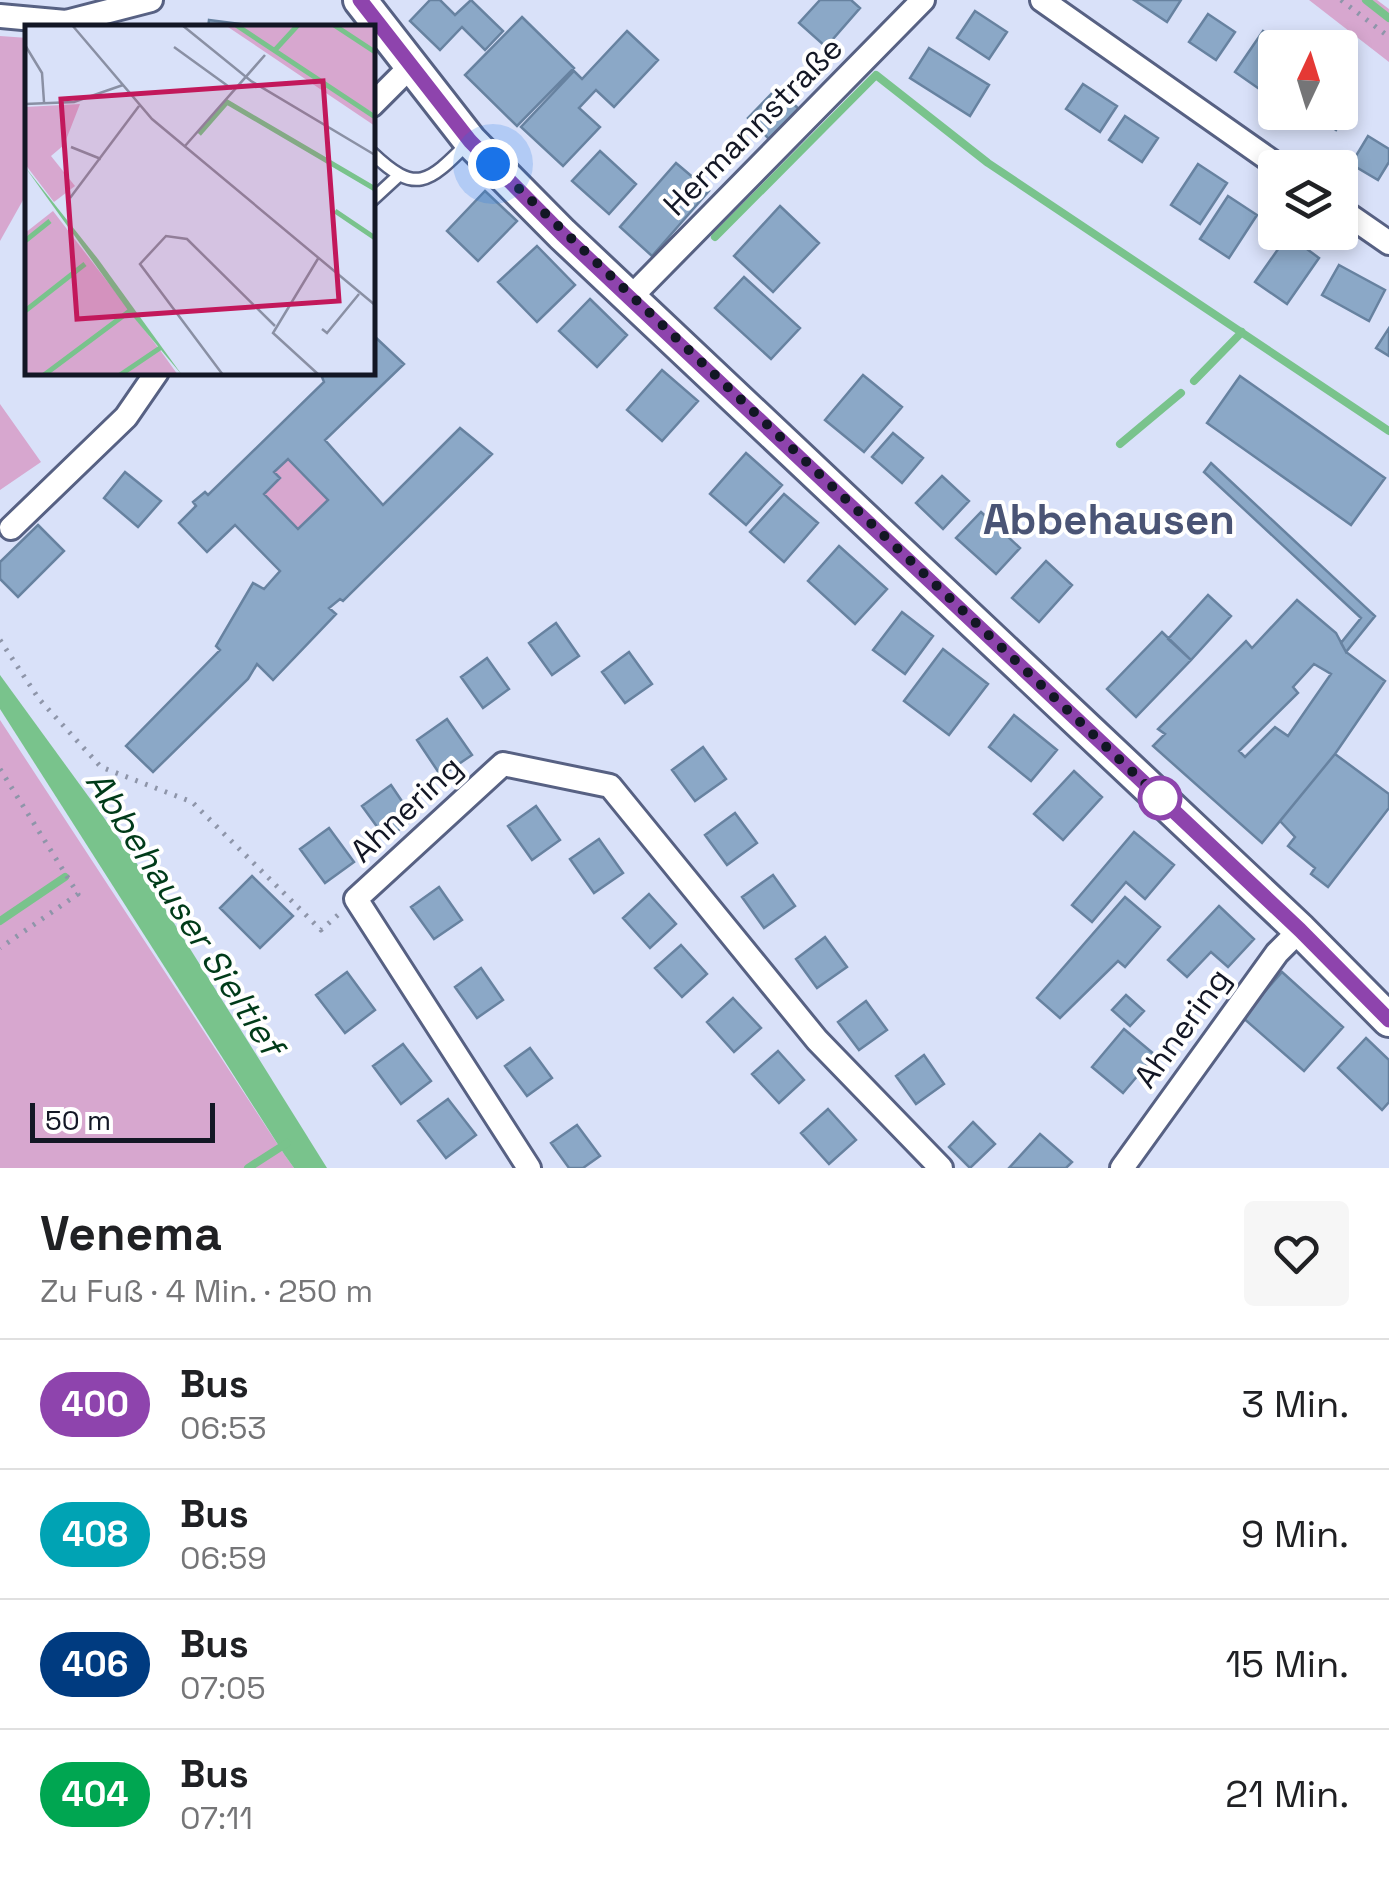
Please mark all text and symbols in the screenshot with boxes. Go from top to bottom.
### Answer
inset map [25,25,375,375]
street label: Hermannstraße [655,28,851,224]
north arrow [1258,30,1358,130]
map controls [1258,30,1358,250]
your location [468,139,518,189]
button: layers [1258,150,1358,250]
district label: Abbehausen [983,493,1235,546]
street label: Ahnering [342,747,470,871]
water label: Abbehauser Sieltief [76,762,296,1068]
unlabelled marker [1139,777,1181,819]
street label: Ahnering [1125,960,1239,1096]
scale bar [30,1098,215,1142]
text: 50 m [45,1102,111,1138]
button: heart [1244,1201,1349,1306]
text: Venema [40,1203,222,1264]
text: Zu Fuß · 4 Min. · 250 m [40,1271,373,1311]
text: Bus [180,1360,249,1408]
text: 3 Min. [1241,1380,1349,1428]
text: 400 [61,1382,129,1426]
text: 06:53 [180,1408,267,1448]
text: Bus [180,1490,249,1538]
text: 9 Min. [1241,1510,1349,1558]
text: 408 [62,1512,128,1556]
text: 06:59 [180,1538,267,1578]
text: Bus [180,1620,249,1668]
text: 15 Min. [1225,1640,1349,1688]
text: 406 [62,1642,128,1686]
text: 07:05 [180,1668,266,1708]
text: Bus [180,1750,249,1798]
text: 21 Min. [1225,1770,1349,1818]
text: 404 [61,1772,129,1816]
text: 07:11 [180,1798,253,1838]

